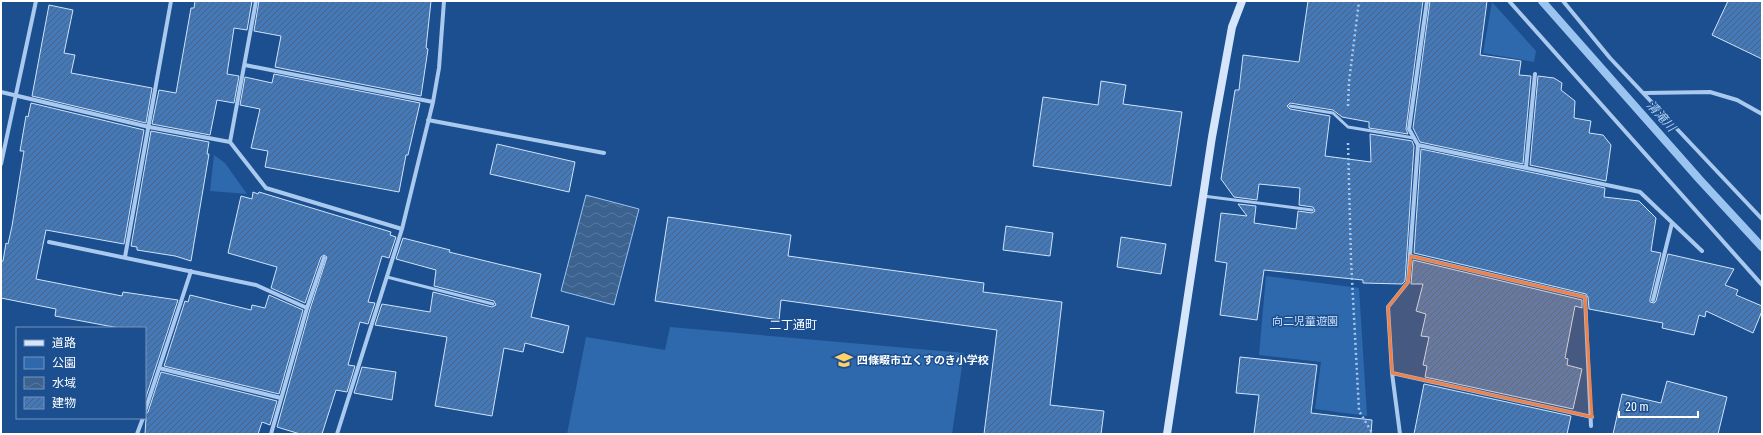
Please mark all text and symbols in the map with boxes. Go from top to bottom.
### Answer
water label: 清滝川 [1644,98,1680,136]
park label: 向二児童遊園 [1272,315,1338,328]
district label: 二丁通町 [769,318,817,332]
legend [16,327,146,419]
text: 道路 [52,336,76,350]
school or university icon: 四條畷市立くすのき小学校 [834,350,854,370]
place label: 四條畷市立くすのき小学校 [857,354,989,367]
text: 公園 [52,356,76,370]
text: 水域 [52,376,76,390]
scale bar [1619,393,1698,419]
text: 建物 [52,396,76,410]
text: 20 m [1625,400,1649,414]

